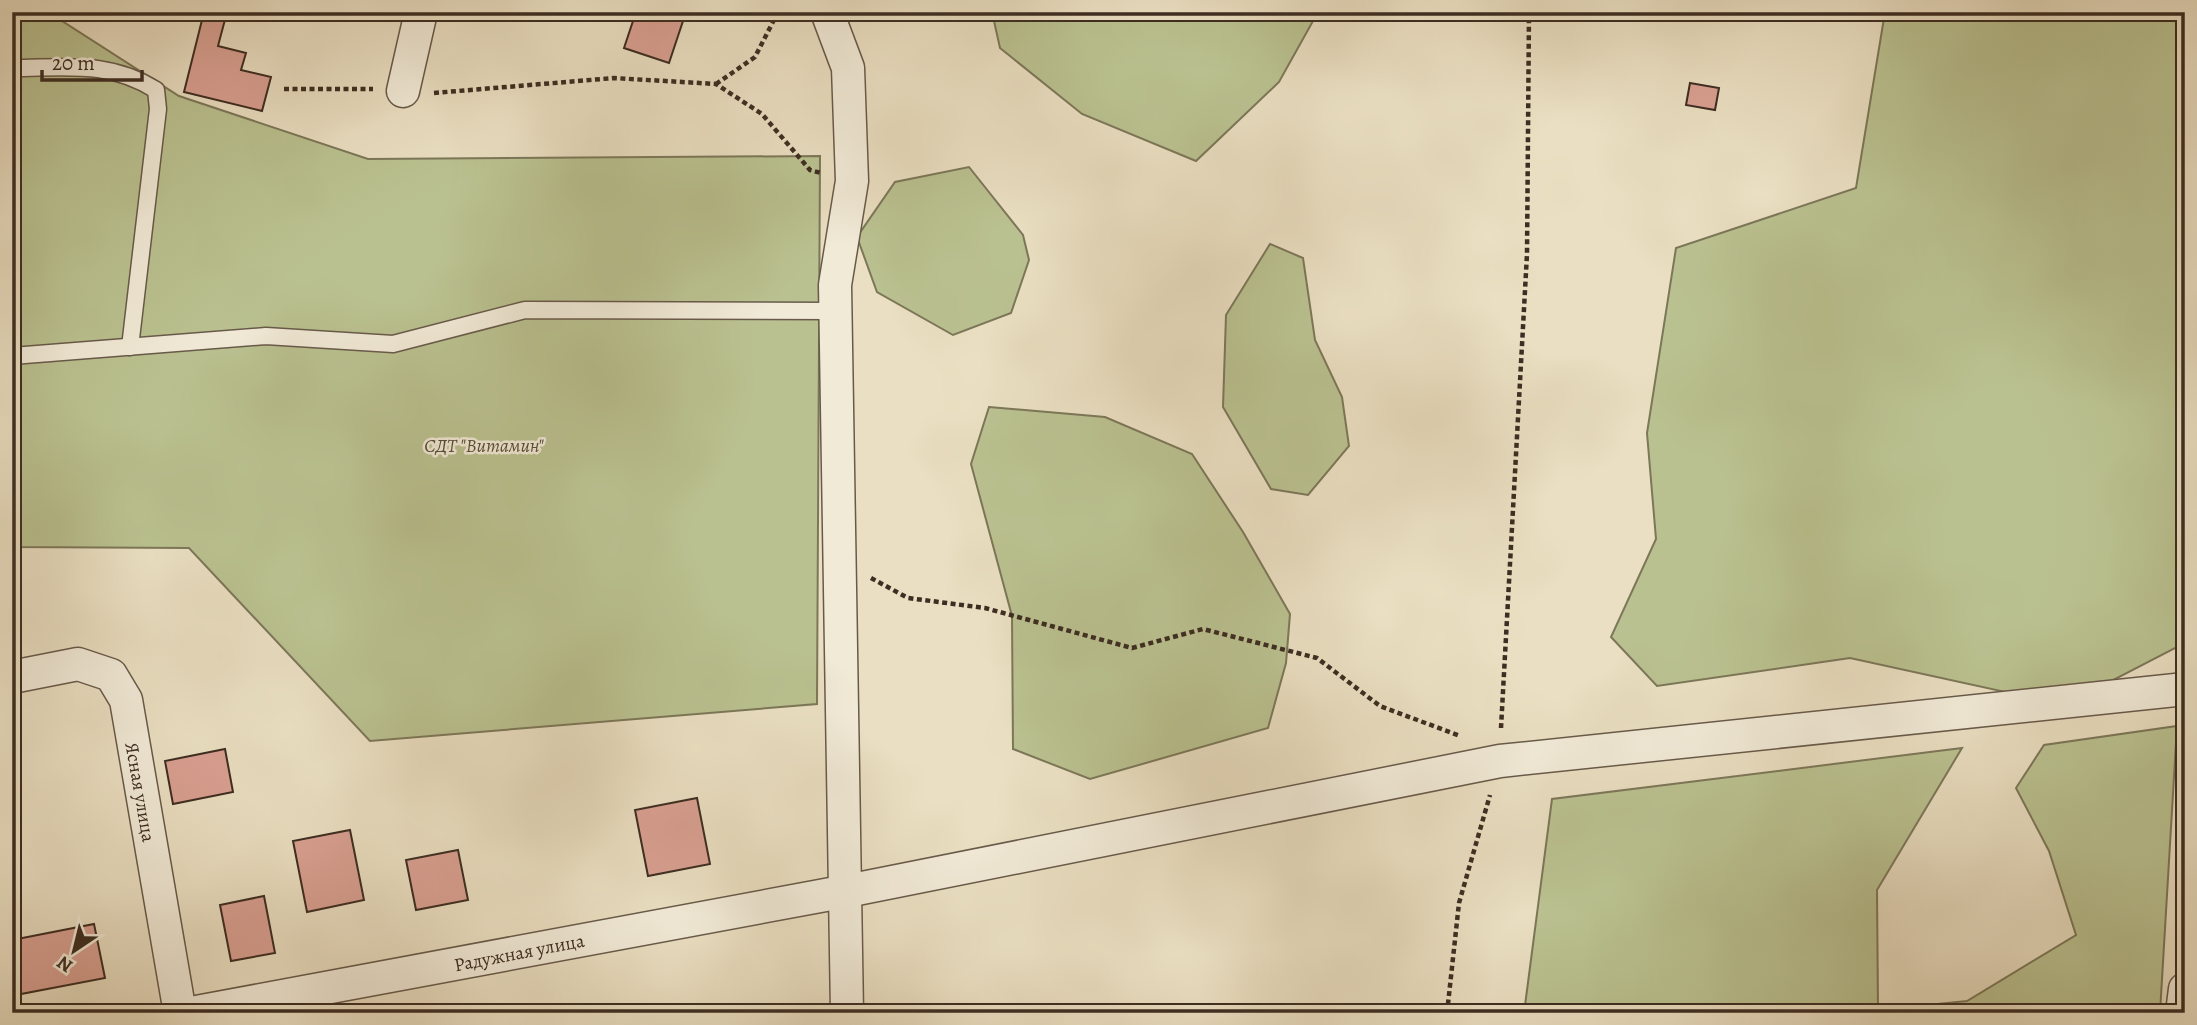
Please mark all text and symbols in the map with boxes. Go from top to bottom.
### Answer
scale bar [42,38,142,82]
text: 20 m [52,49,95,77]
park label: СДТ "Витамин" [424,433,544,459]
street label: Ясная улица [118,740,162,844]
north arrow [38,916,108,986]
street label: Радужная улица [452,928,587,978]
text: N [52,949,78,979]

